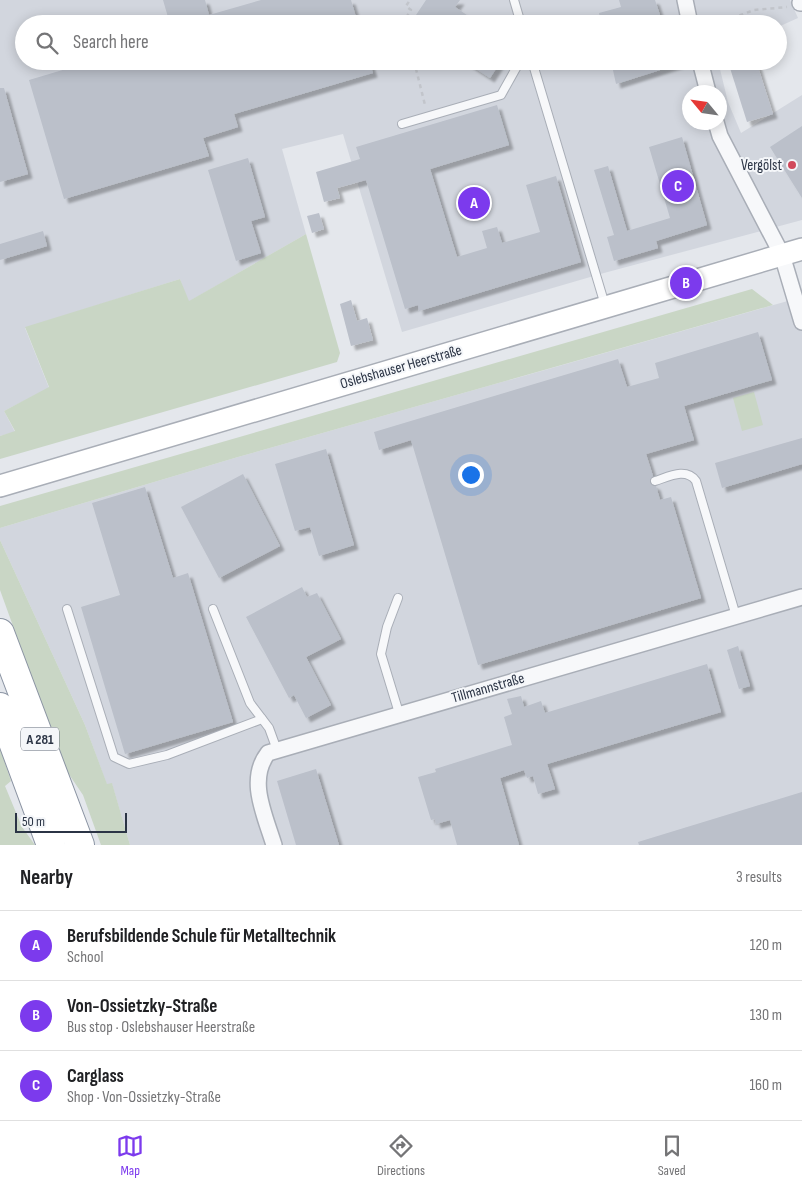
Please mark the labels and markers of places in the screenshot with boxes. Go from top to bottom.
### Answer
place label: Vergölst [741,156,782,175]
marker: Vergölst [786,159,798,171]
pin: C [662,167,694,205]
pin: A [458,184,490,222]
pin: B [670,264,702,302]

